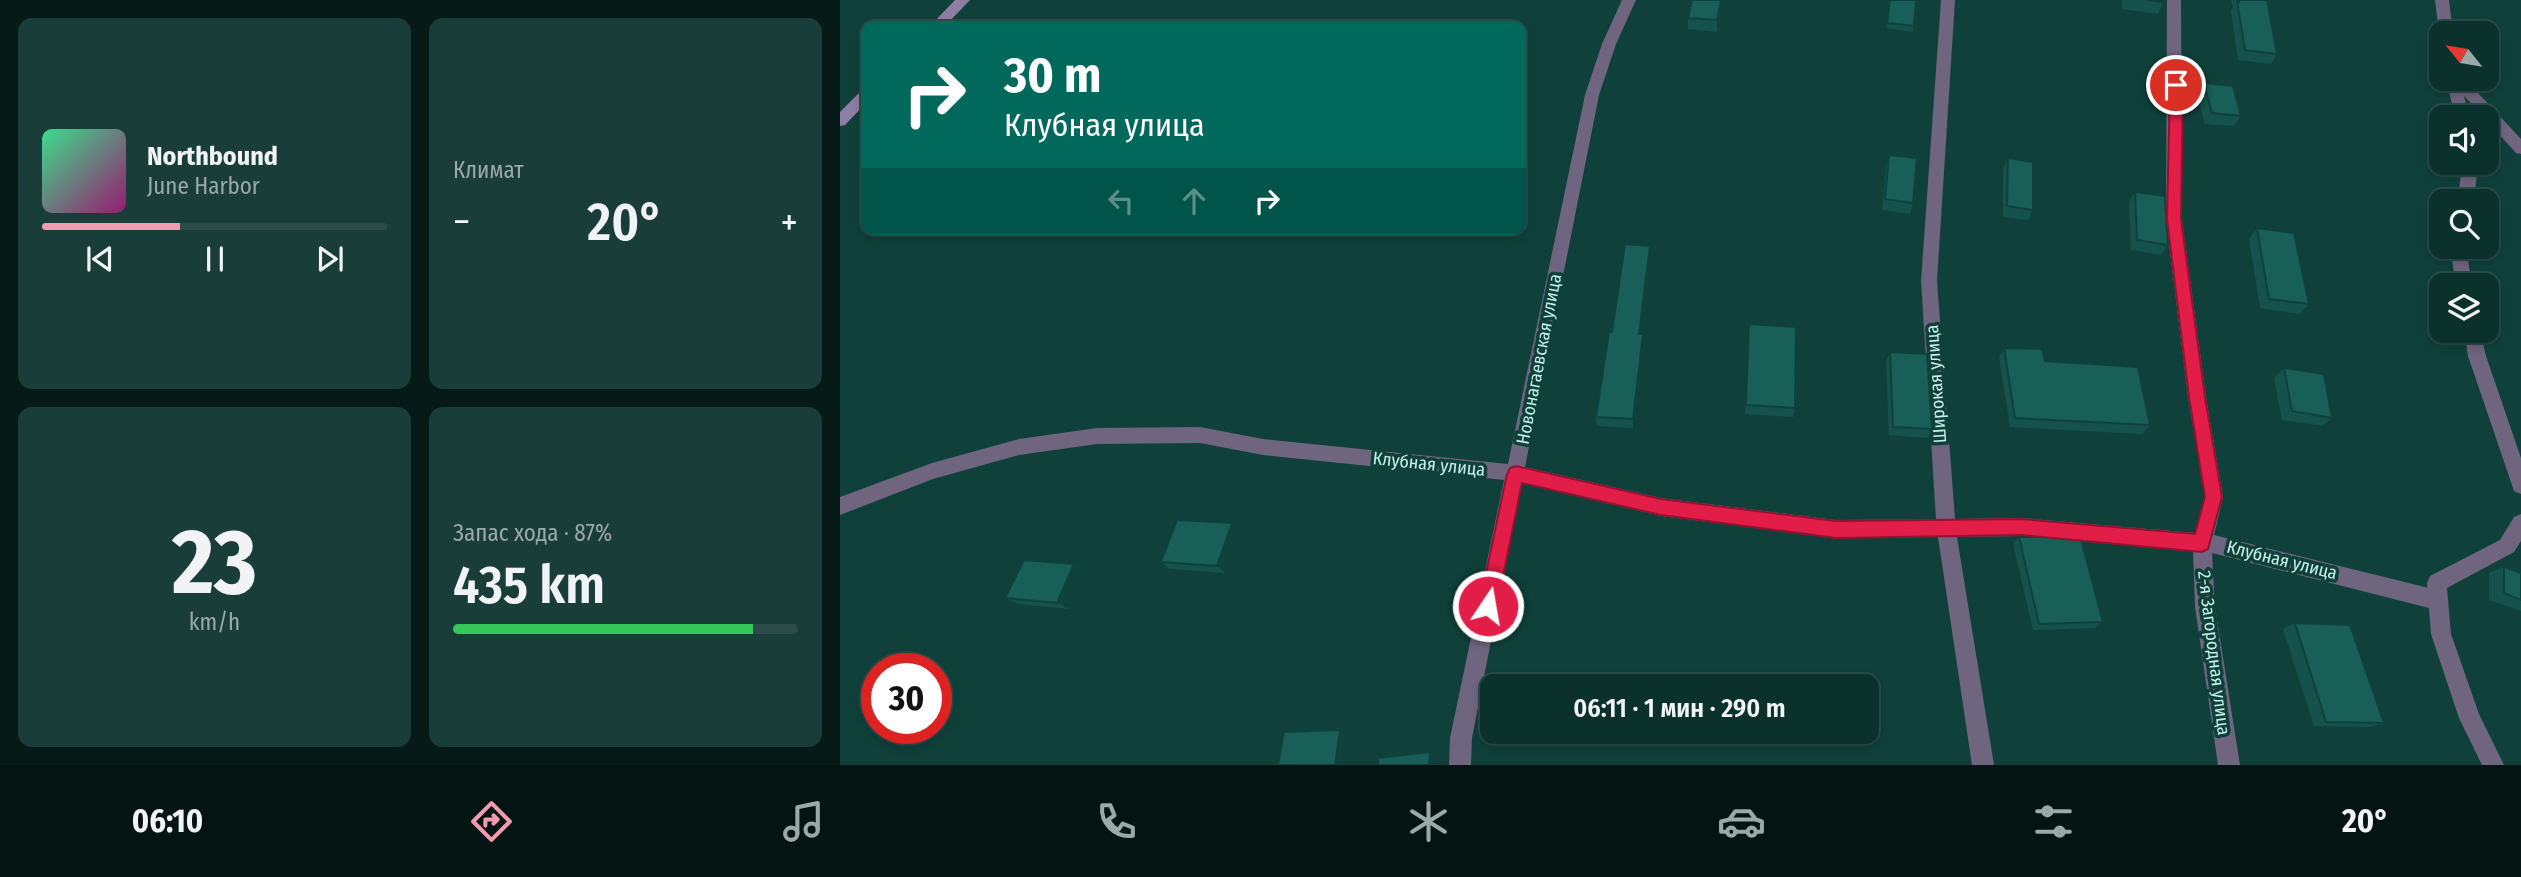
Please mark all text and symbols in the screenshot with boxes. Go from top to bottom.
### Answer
north arrow [2429,21,2499,91]
map controls [2429,21,2499,343]
text: 30 m [1004,46,1102,105]
icon: right [889,49,980,140]
pin [2146,55,2206,115]
icon: arrive [2157,66,2195,104]
button: sound [2429,105,2499,175]
text: Клубная улица [1004,106,1205,144]
text: Northbound [147,141,278,172]
text: Климат [453,156,524,184]
text: June Harbor [147,172,260,200]
icon: left [1102,182,1140,220]
icon: ahead [1175,182,1213,220]
icon: right [1248,182,1286,220]
button: search [2429,189,2499,259]
text: 20° [587,191,664,254]
text: − [453,199,470,245]
text: + [781,199,798,245]
icon: previous [81,240,119,278]
icon: pause [196,240,234,278]
icon: next [311,240,349,278]
street label: Новонагаевская улица [1512,272,1566,446]
button: layers [2429,273,2499,343]
street label: Широкая улица [1921,324,1951,444]
street label: Клубная улица [1372,447,1486,481]
text: 23 [172,508,257,617]
text: Запас хода · 87% [453,519,612,547]
street label: Клубная улица [2225,536,2340,584]
text: 435 km [453,554,605,617]
position arrow [1451,569,1525,643]
street label: 2-я Загородная улица [2193,570,2235,737]
text: km/h [189,608,240,636]
speed limit sign: 30 [861,653,952,744]
text: 06:11 · 1 мин · 290 m [1573,693,1786,724]
icon: directions [467,797,516,846]
icon: music [779,797,828,846]
icon: phone [1092,797,1141,846]
icon: climate [1404,797,1453,846]
icon: car [1717,797,1766,846]
icon: filters [2029,797,2078,846]
text: 06:10 [132,802,203,840]
text: 20° [2342,802,2389,840]

